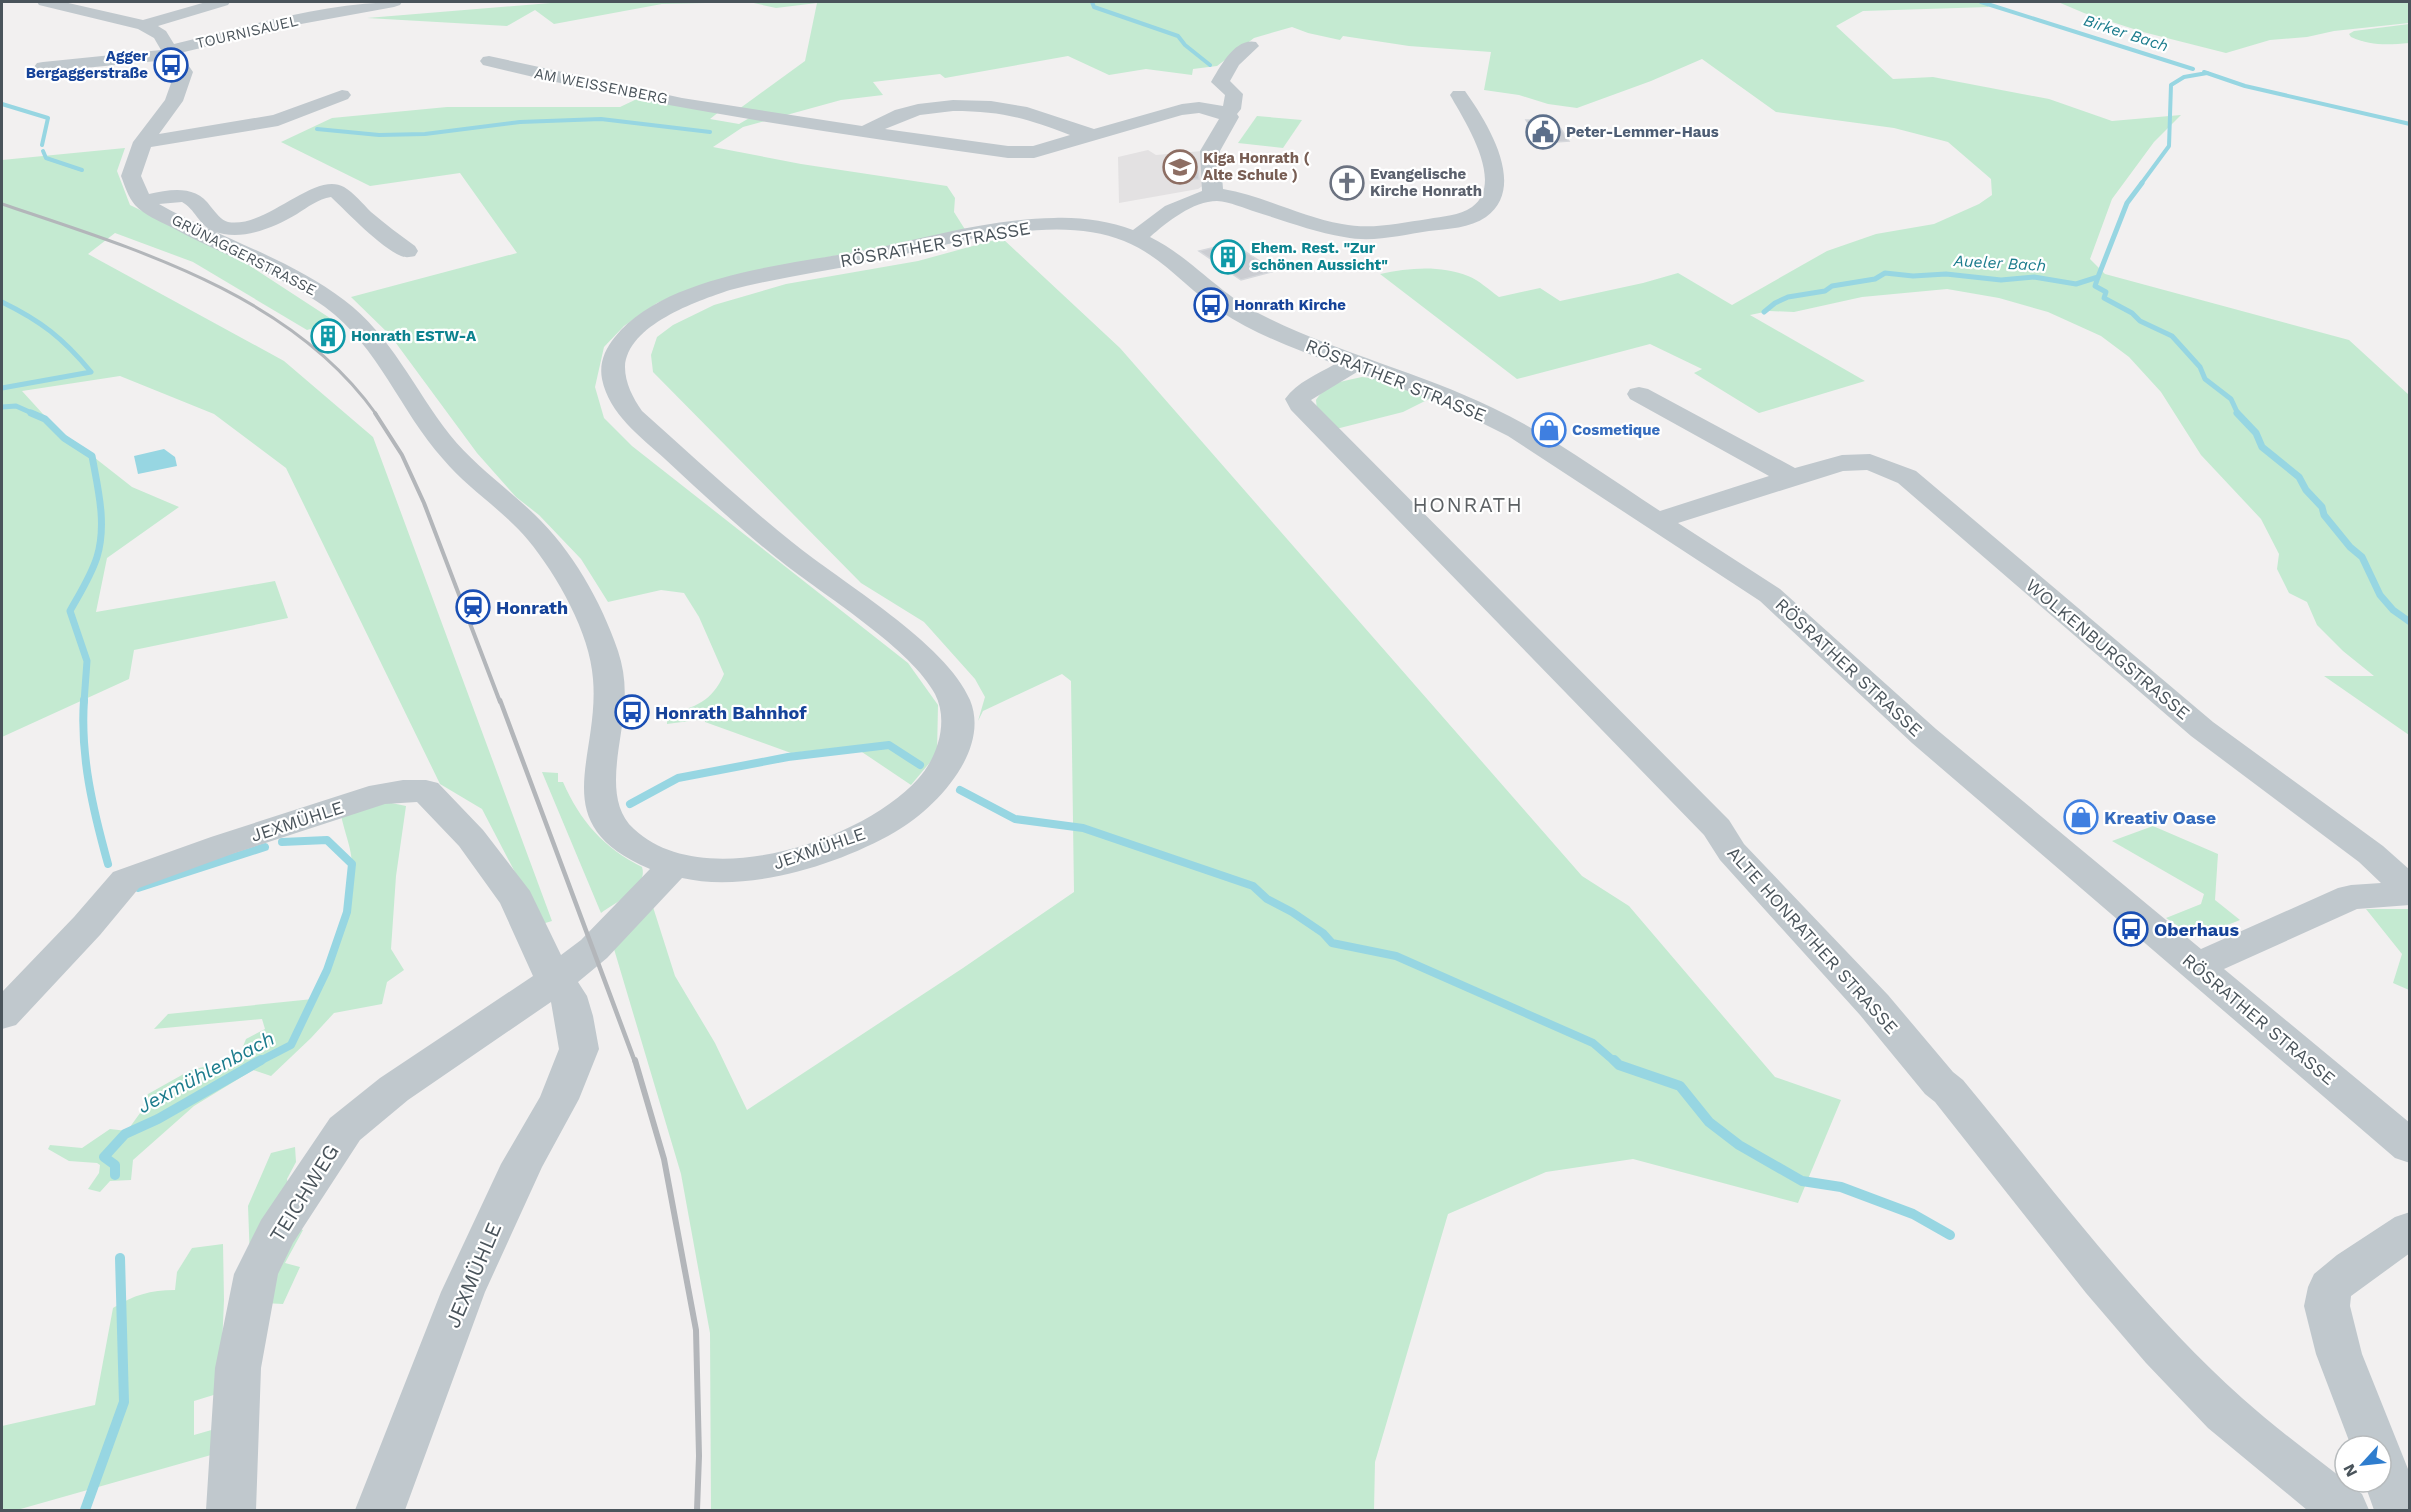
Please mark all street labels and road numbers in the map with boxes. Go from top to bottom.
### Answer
street label: TOURNISAUEL [194,12,300,52]
street label: AM WEISSENBERG [533,64,669,108]
street label: GRÜNAGGERSTRASSE [169,211,319,299]
street label: RÖSRATHER STRASSE [838,217,1032,271]
street label: RÖSRATHER STRASSE [1303,334,1489,426]
street label: WOLKENBURGSTRASSE [2022,574,2194,724]
street label: RÖSRATHER STRASSE [1771,594,1927,740]
street label: JEXMÜHLE [248,796,346,846]
street label: JEXMÜHLE [770,822,868,874]
street label: ALTE HONRATHER STRASSE [1723,842,1903,1038]
street label: RÖSRATHER STRASSE [2178,949,2340,1089]
street label: TEICHWEG [264,1139,344,1247]
street label: JEXMÜHLE [440,1219,506,1331]

